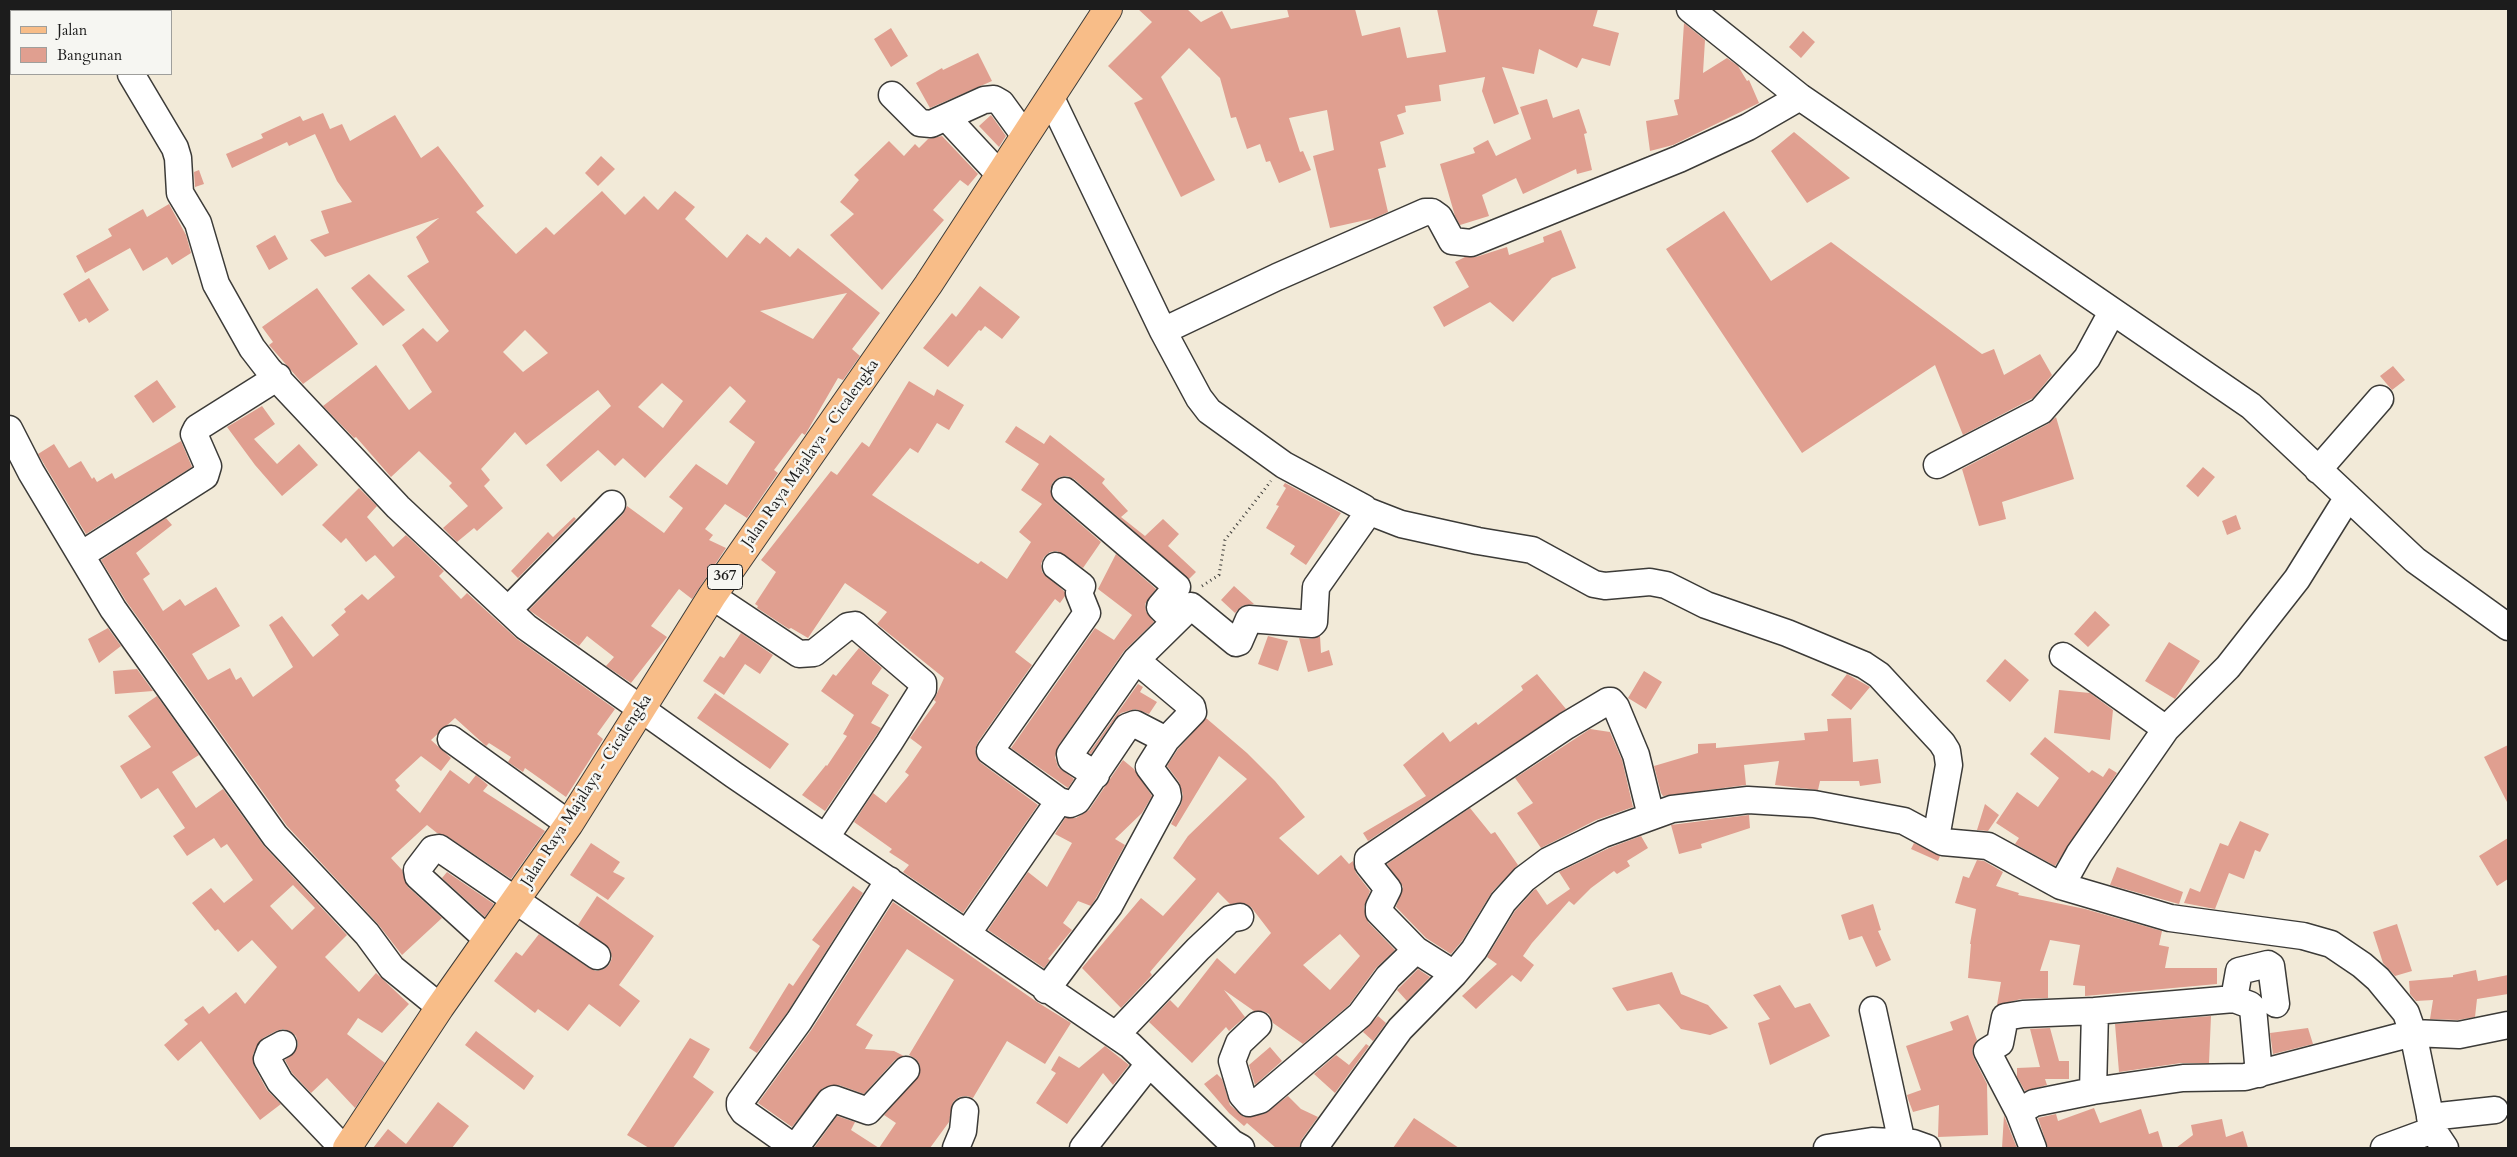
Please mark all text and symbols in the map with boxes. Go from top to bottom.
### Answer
legend [10,10,172,75]
text: Jalan [57,20,87,40]
text: Bangunan [57,45,122,65]
street label: Jalan Raya Majalaya - Cicalengka [738,356,884,552]
road number: 367 [708,564,742,590]
street label: Jalan Raya Majalaya - Cicalengka [517,691,657,891]

